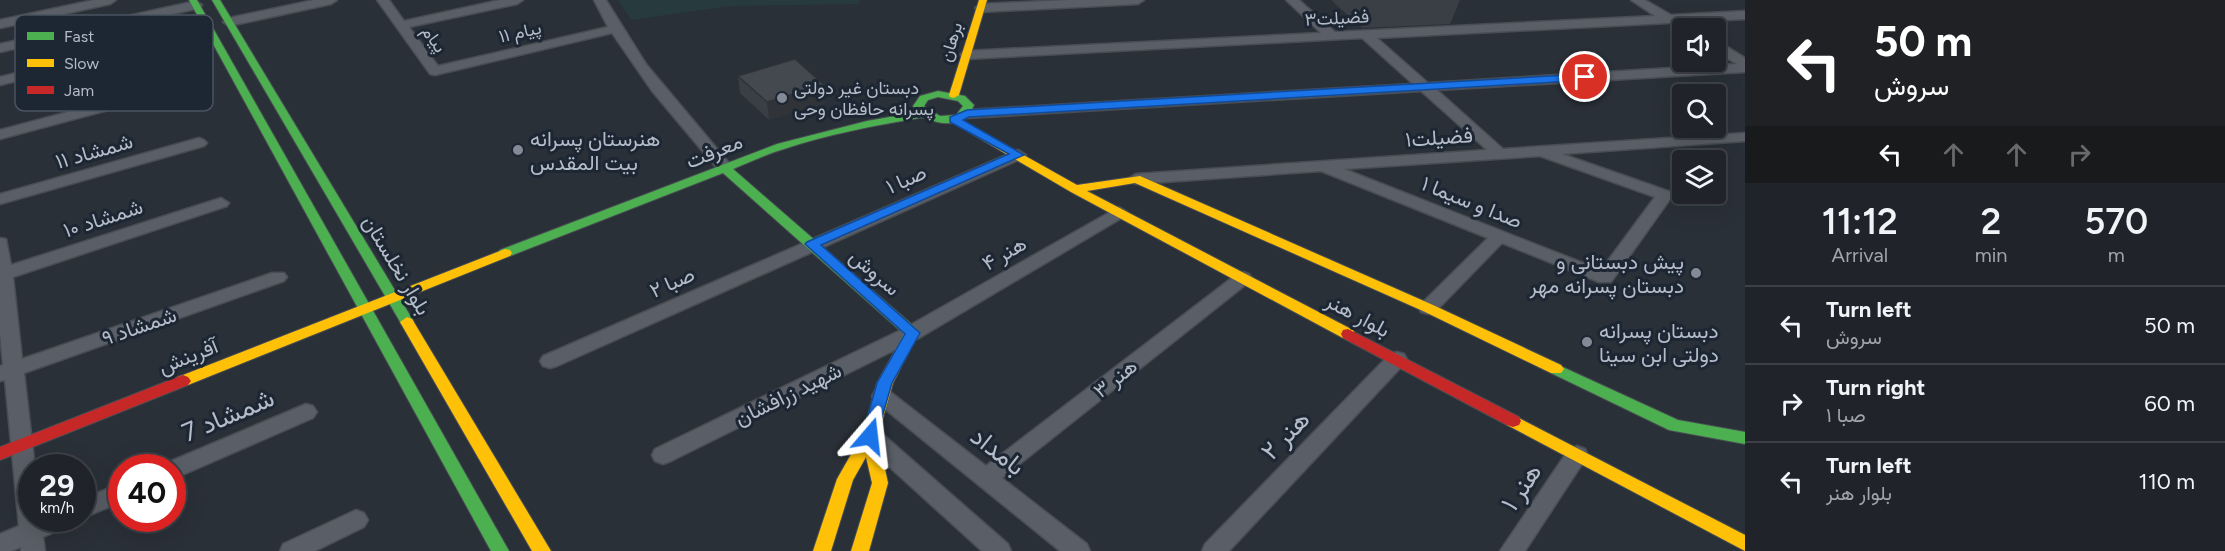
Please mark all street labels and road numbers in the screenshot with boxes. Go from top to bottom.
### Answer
street label: فضیلت۳ [1304,5,1370,31]
street label: پیام ۱۱ [497,16,544,49]
street label: برهان [935,20,967,64]
street label: پیام [416,21,451,57]
street label: فضیلت۱ [1404,122,1474,152]
street label: شمشاد ۱۱ [52,128,136,174]
street label: معرفت [682,128,746,175]
street label: صبا ۱ [882,159,930,199]
street label: صدا و سیما ۱ [1418,171,1526,234]
street label: شمشاد ۱۰ [60,193,146,243]
street label: بلوار نخلستان [357,211,437,320]
street label: هنر ۴ [977,230,1031,276]
street label: سروش [844,243,905,301]
street label: صبا ۲ [646,261,698,303]
street label: بلوار هنر [1320,287,1394,343]
street label: شمشاد ۹ [98,302,180,350]
street label: آفرینش [154,332,224,380]
street label: هنر ۳ [1088,353,1143,404]
street label: شهید زرافشان [731,357,846,431]
street label: شمشاد 7 [177,381,279,449]
street label: هنر ۲ [1254,403,1316,467]
street label: بامداد [964,420,1032,482]
street label: هنر ۱ [1494,457,1548,517]

